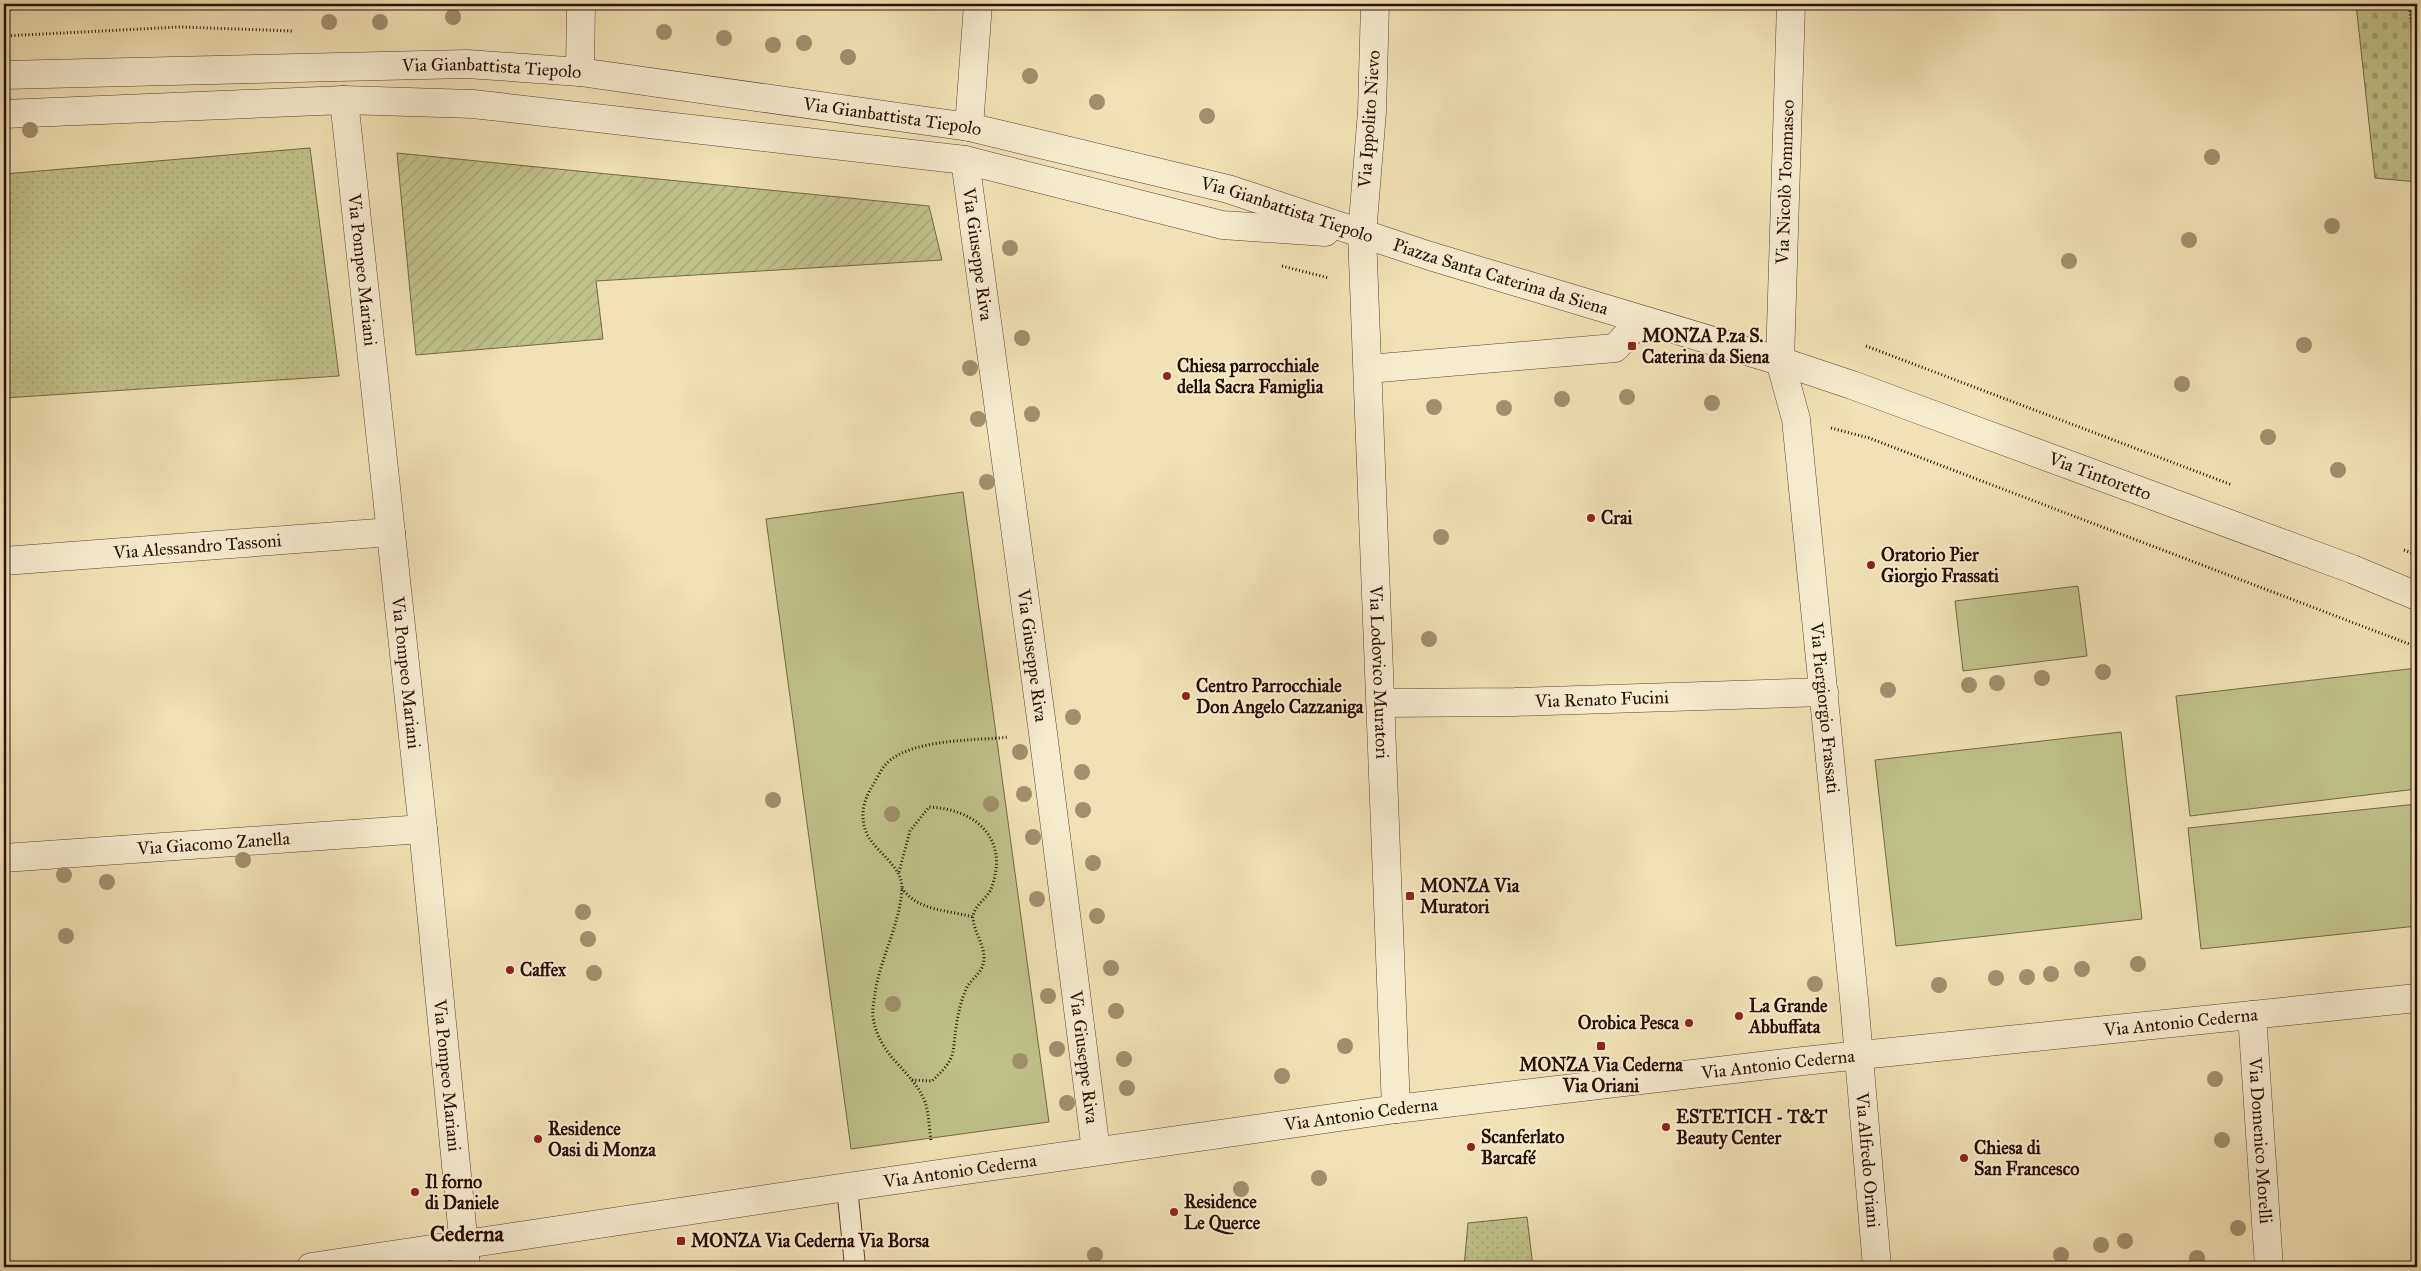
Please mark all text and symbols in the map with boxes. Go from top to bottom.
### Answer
street label: Via Ippolito Nievo [1353,49,1385,190]
street label: Via Gianbattista Tiepolo [401,53,582,83]
street label: Via Gianbattista Tiepolo [801,93,984,141]
street label: Via Nicolò Tommaseo [1771,99,1799,266]
street label: Via Gianbattista Tiepolo [1198,172,1376,247]
street label: Via Giuseppe Riva [958,185,998,322]
street label: Via Pompeo Mariani [343,192,382,347]
street label: Piazza Santa Caterina da Siena [1390,233,1611,320]
place label: MONZA P.za S. Caterina da Siena [1642,325,1770,368]
marker: MONZA P.za S. Caterina da Siena [1626,340,1638,352]
place label: Chiesa parrocchiale della Sacra Famiglia [1177,355,1324,399]
marker: Chiesa parrocchiale della Sacra Famiglia [1161,370,1173,382]
street label: Via Tintoretto [2045,447,2154,505]
place label: Crai [1601,507,1634,529]
marker: Crai [1585,512,1597,524]
street label: Via Alessandro Tassoni [112,529,282,564]
place label: Oratorio Pier Giorgio Frassati [1881,544,2000,588]
marker: Oratorio Pier Giorgio Frassati [1865,559,1877,571]
street label: Via Lodovico Muratori [1365,584,1393,759]
street label: Via Giuseppe Riva [1012,587,1052,724]
street label: Via Pompeo Mariani [387,594,425,750]
street label: Via Piergiorgio Frassati [1805,621,1844,795]
place label: Centro Parrocchiale Don Angelo Cazzaniga [1196,675,1364,719]
street label: Via Renato Fucini [1533,686,1669,712]
marker: Centro Parrocchiale Don Angelo Cazzaniga [1180,690,1192,702]
street label: Via Giacomo Zanella [135,827,291,860]
place label: MONZA Via Muratori [1420,875,1520,918]
marker: MONZA Via Muratori [1404,890,1416,902]
place label: Caffex [520,959,567,981]
marker: Caffex [504,964,516,976]
street label: Via Giuseppe Riva [1065,988,1103,1125]
place label: La Grande Abbuffata [1748,995,1828,1038]
street label: Via Pompeo Mariani [429,997,466,1153]
street label: Via Antonio Cederna [2102,1003,2259,1041]
marker: La Grande Abbuffata [1733,1010,1745,1022]
place label: Orobica Pesca [1578,1012,1679,1034]
marker: Orobica Pesca [1683,1017,1695,1029]
marker: MONZA Via Cederna Via Oriani [1595,1040,1607,1052]
street label: Via Antonio Cederna [1699,1045,1856,1084]
place label: MONZA Via Cederna Via Oriani [1519,1054,1683,1097]
street label: Via Domenico Morelli [2244,1056,2277,1225]
street label: Via Alfredo Oriani [1851,1090,1885,1229]
street label: Via Antonio Cederna [1282,1093,1439,1136]
place label: ESTETICH - T&T Beauty Center [1676,1106,1828,1150]
place label: Residence Oasi di Monza [548,1118,656,1161]
marker: ESTETICH - T&T Beauty Center [1660,1121,1672,1133]
place label: Scanferlato Barcafé [1481,1126,1564,1169]
marker: Residence Oasi di Monza [532,1133,544,1145]
place label: Chiesa di San Francesco [1974,1137,2079,1180]
marker: Scanferlato Barcafé [1465,1141,1477,1153]
street label: Via Antonio Cederna [881,1149,1038,1193]
marker: Chiesa di San Francesco [1958,1152,1970,1164]
place label: Il forno di Daniele [425,1171,500,1214]
marker: Il forno di Daniele [409,1186,421,1198]
place label: Residence Le Querce [1184,1191,1261,1235]
marker: Residence Le Querce [1168,1206,1180,1218]
district label: Cederna [430,1220,505,1247]
place label: MONZA Via Cederna Via Borsa [691,1230,930,1252]
marker: MONZA Via Cederna Via Borsa [675,1235,687,1247]

